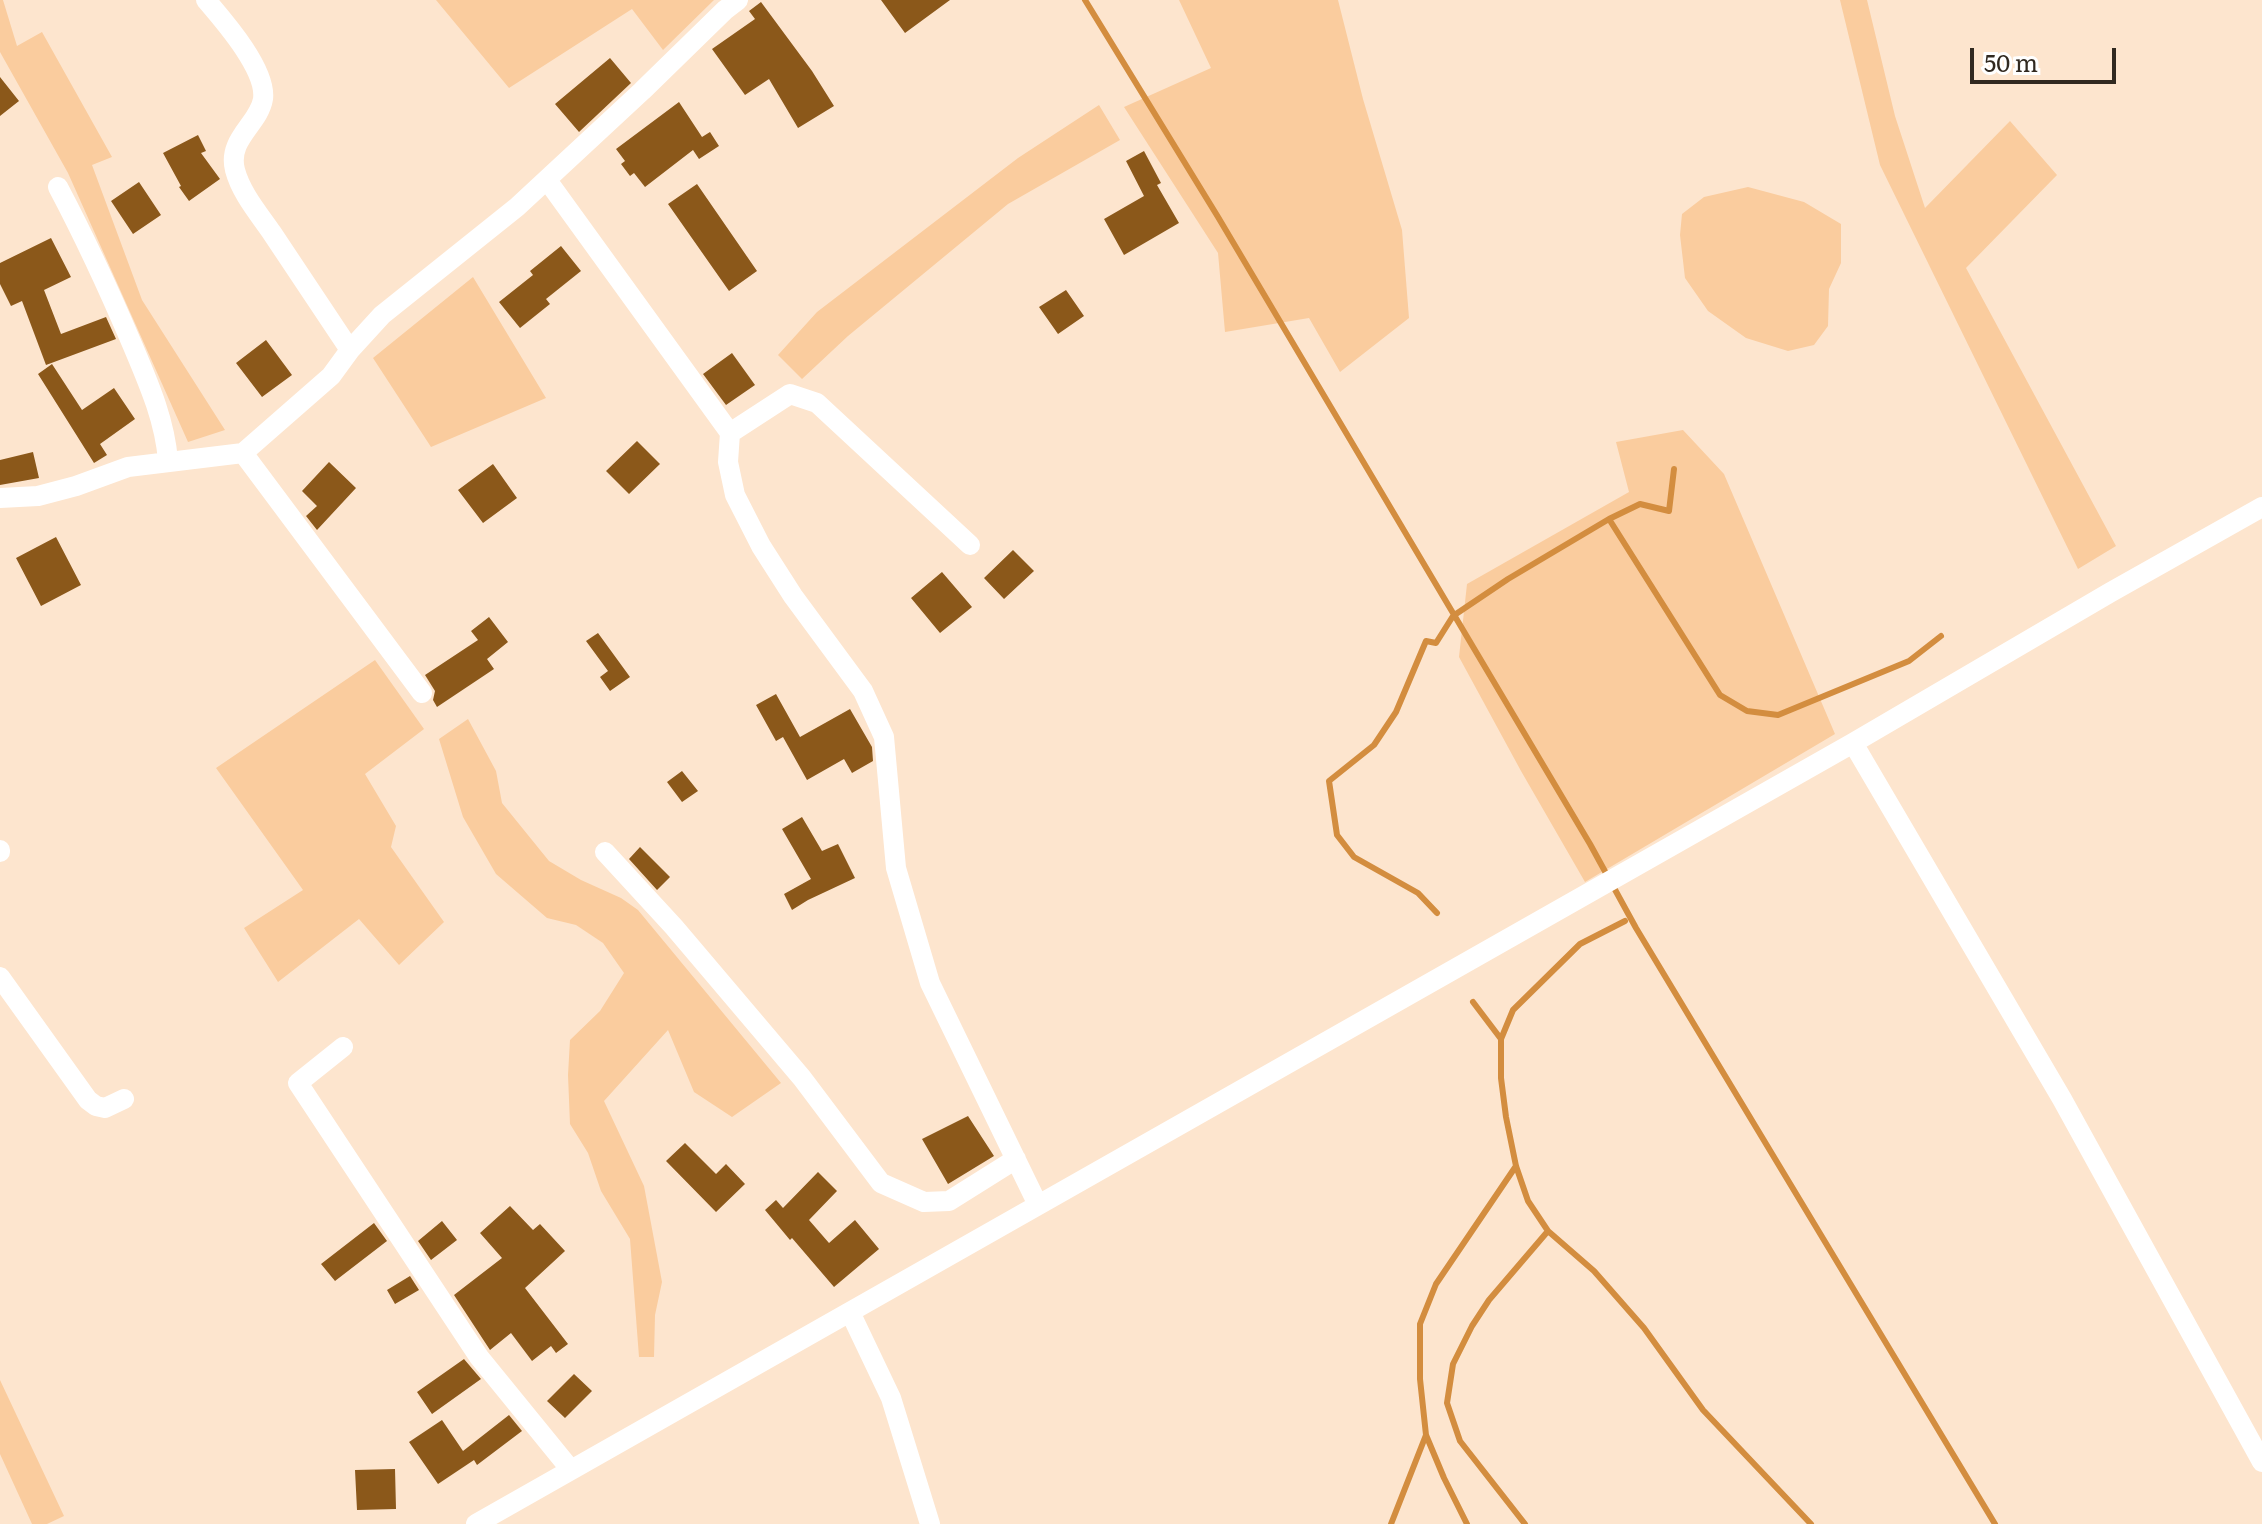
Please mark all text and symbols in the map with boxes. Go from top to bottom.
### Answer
scale bar [1974,32,2120,82]
text: 50 m [1984,44,2038,79]

